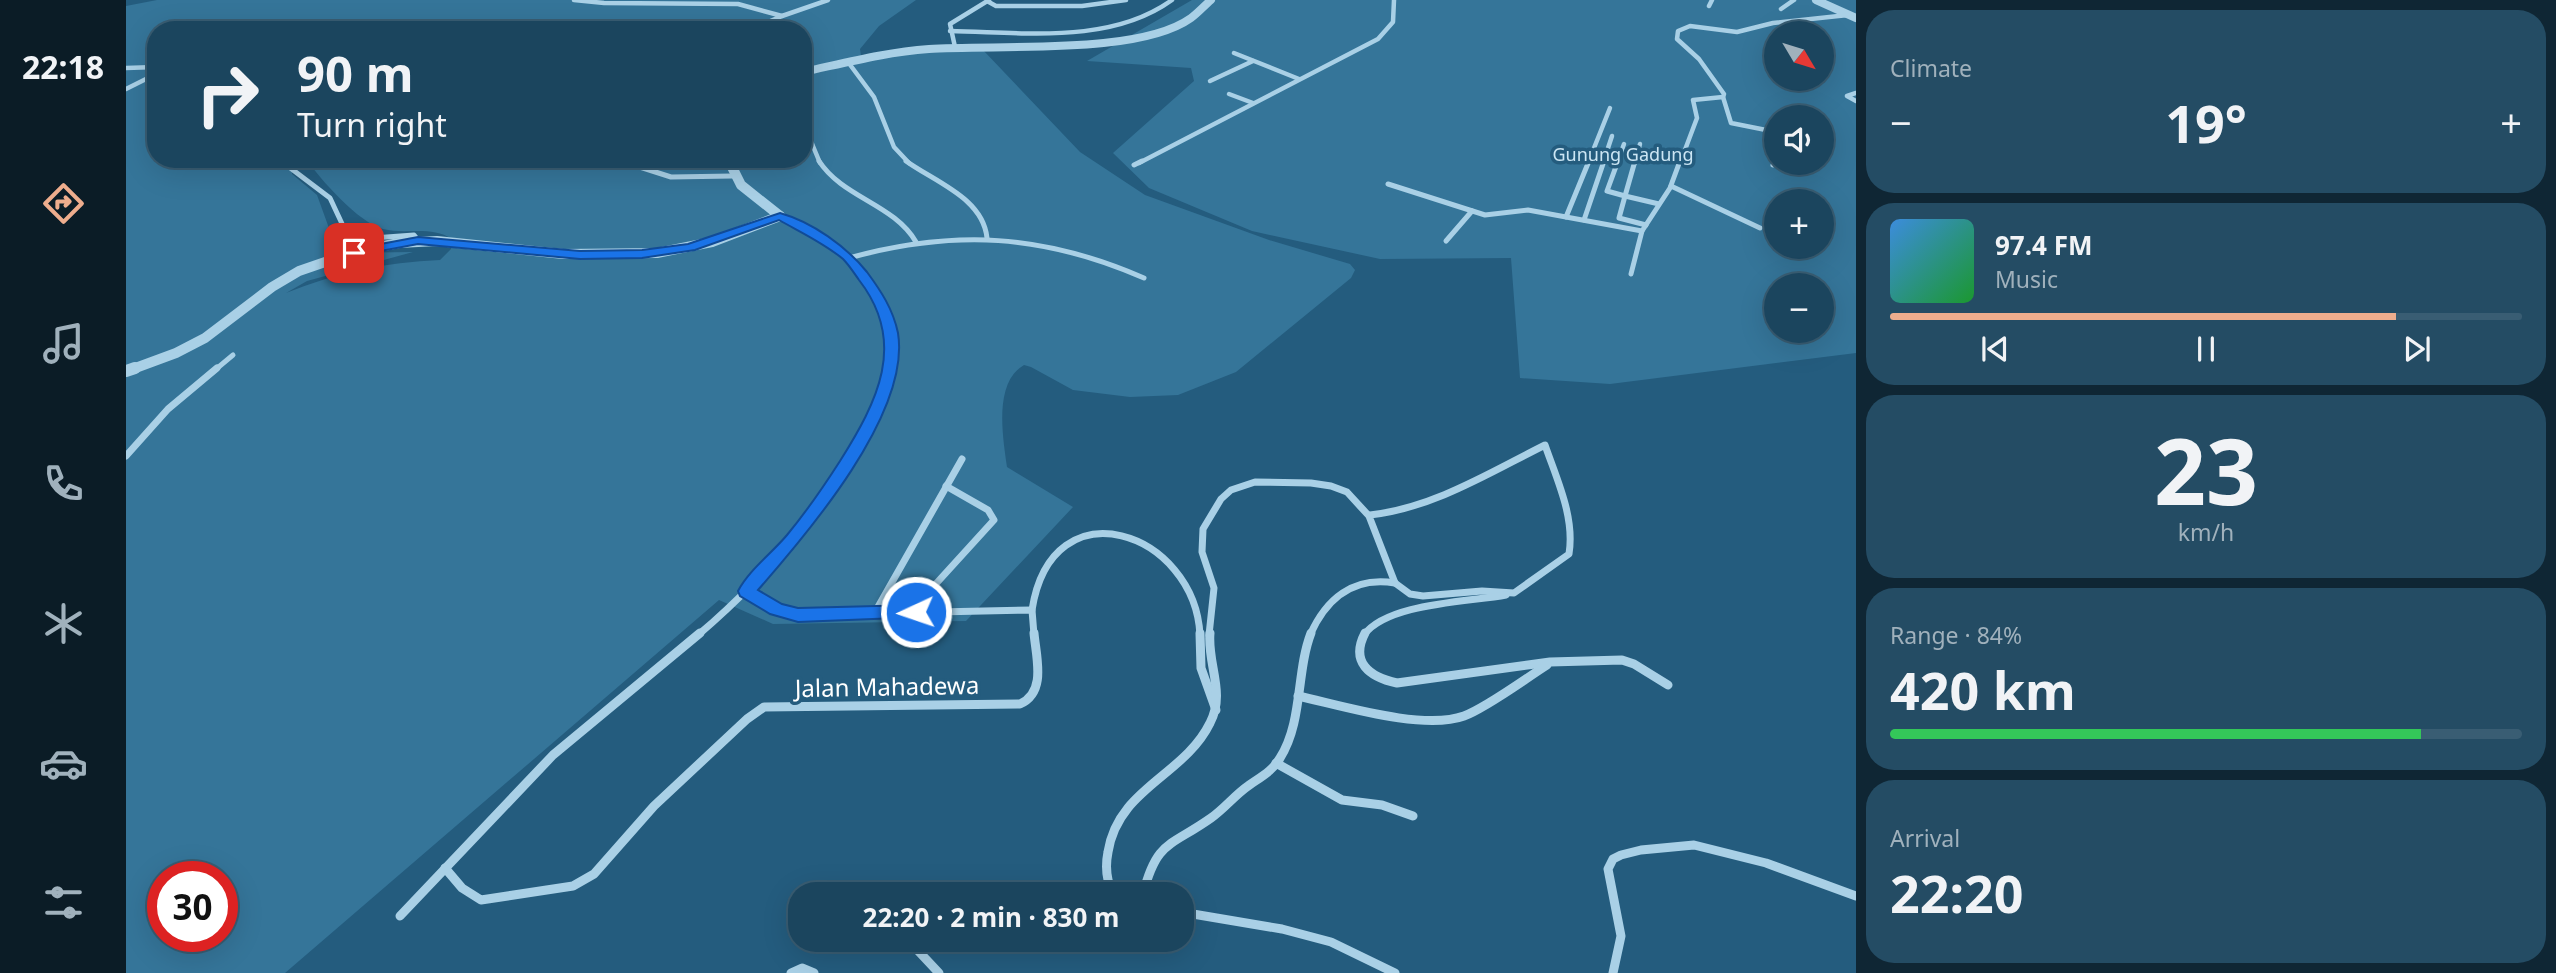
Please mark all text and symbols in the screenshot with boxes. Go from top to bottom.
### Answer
north arrow [1764,21,1834,91]
map controls [1764,21,1834,343]
text: 90 m [297,40,414,106]
text: 22:18 [22,45,104,88]
icon: right [182,49,273,140]
text: Climate [1890,52,1972,84]
text: 19° [2165,87,2247,158]
text: − [1890,96,1912,148]
text: + [2500,96,2522,148]
text: Turn right [297,103,447,146]
button: sound [1764,105,1834,175]
park label: Gunung Gadung [1553,142,1693,166]
icon: directions [39,179,88,228]
button: + [1764,189,1834,259]
pin [324,223,384,283]
text: 97.4 FM [1995,227,2092,263]
icon: arrive [335,234,373,272]
text: Music [1995,263,2058,295]
button: − [1764,273,1834,343]
icon: music [39,319,88,368]
icon: previous [1976,330,2014,368]
icon: pause [2187,330,2225,368]
icon: next [2398,330,2436,368]
text: 23 [2154,408,2258,532]
icon: phone [39,459,88,508]
text: km/h [2178,516,2234,548]
position arrow [879,575,953,649]
icon: climate [39,599,88,648]
text: Range · 84% [1890,619,2022,651]
text: 420 km [1890,654,2076,725]
street label: Jalan Mahadewa [793,668,979,704]
icon: car [39,739,88,788]
text: Arrival [1890,822,1960,854]
text: 22:20 [1890,857,2024,928]
speed limit sign: 30 [147,861,238,952]
icon: filters [39,878,88,927]
text: 22:20 · 2 min · 830 m [863,899,1119,935]

